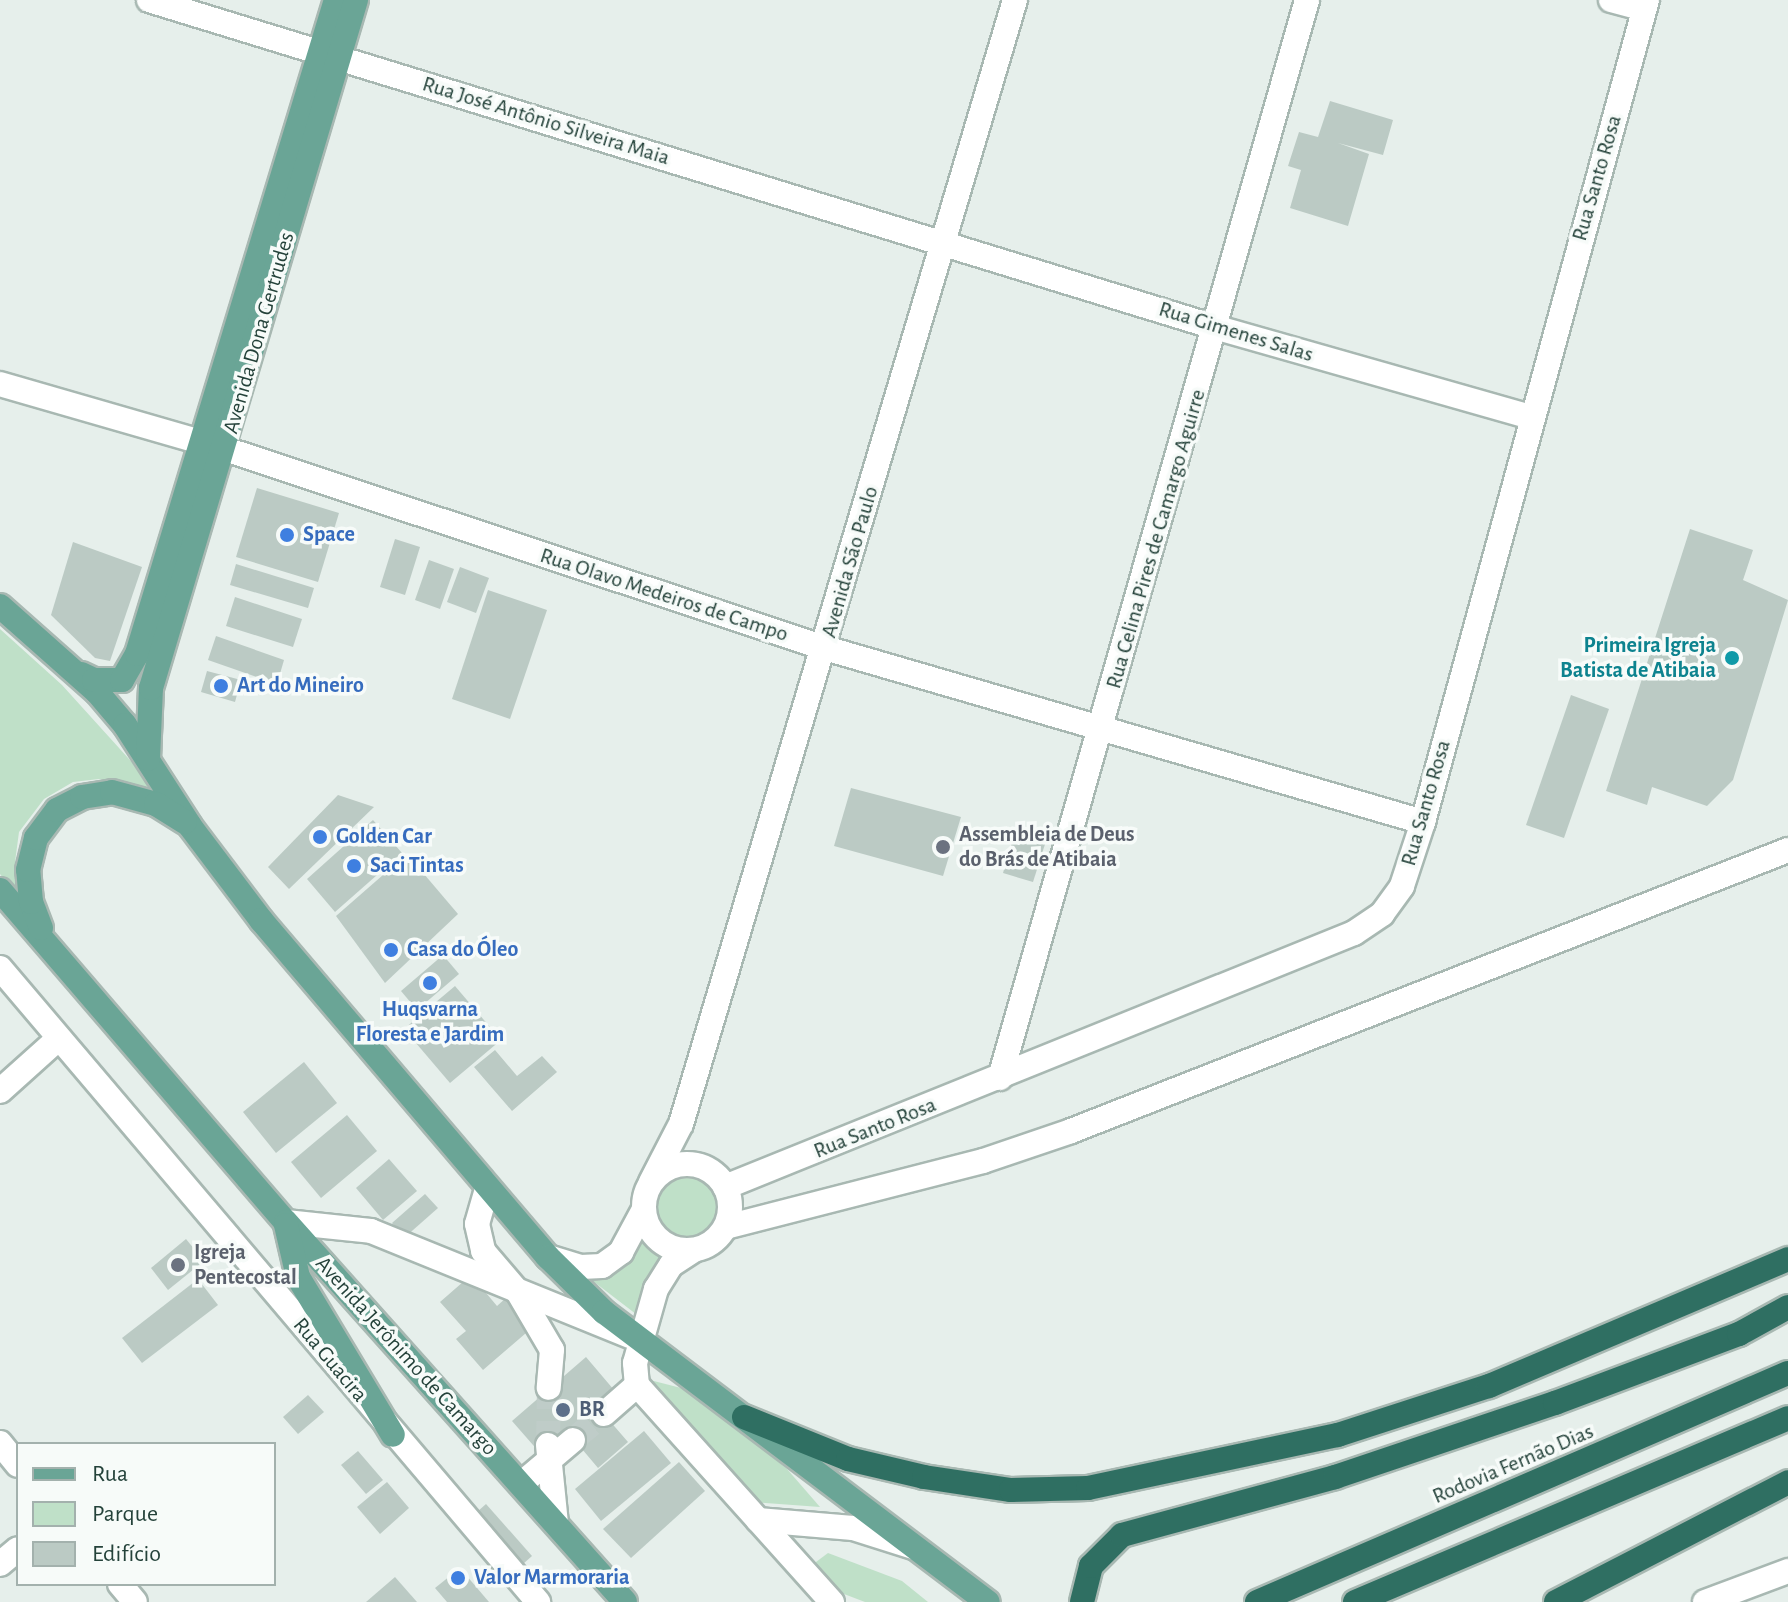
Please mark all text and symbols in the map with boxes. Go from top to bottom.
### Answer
street label: Rua José Antônio Silveira Maia [419,71,673,171]
street label: Rua Santo Rosa [1566,112,1628,244]
street label: Avenida Dona Gertrudes [218,229,300,437]
street label: Rua Gimenes Salas [1156,296,1316,368]
street label: Rua Celina Pires de Camargo Aguirre [1101,386,1211,692]
street label: Avenida São Paulo [816,483,884,641]
place label: Space [303,522,355,548]
marker: Space [278,526,296,544]
street label: Rua Olavo Medeiros de Campo [537,542,791,648]
place label: Primeira Igreja Batista de Atibaia [1560,632,1716,684]
marker: Primeira Igreja Batista de Atibaia [1723,649,1741,667]
place label: Art do Mineiro [237,673,364,699]
marker: Art do Mineiro [212,677,230,695]
street label: Rua Santo Rosa [1395,737,1457,869]
place label: Assembleia de Deus do Brás de Atibaia [959,821,1134,872]
place label: Golden Car [336,824,432,850]
marker: Golden Car [311,828,329,846]
marker: Assembleia de Deus do Brás de Atibaia [934,838,952,856]
place label: Saci Tintas [370,853,464,879]
marker: Saci Tintas [345,857,363,875]
place label: Casa do Óleo [407,937,518,963]
marker: Casa do Óleo [382,941,400,959]
marker: Huqsvarna Floresta e Jardim [421,974,439,992]
place label: Huqsvarna Floresta e Jardim [356,996,504,1048]
street label: Rua Santo Rosa [810,1091,940,1165]
place label: Igreja Pentecostal [194,1239,297,1290]
street label: Avenida Jerônimo de Camargo [310,1251,502,1461]
marker: Igreja Pentecostal [169,1256,187,1274]
street label: Rua Guacira [287,1313,373,1407]
place label: BR [579,1397,605,1423]
marker: BR [554,1401,572,1419]
street label: Rodovia Fernão Dias [1429,1418,1597,1510]
legend [16,1442,276,1586]
text: Rua [92,1462,128,1486]
text: Parque [92,1502,158,1526]
text: Edifício [92,1542,161,1566]
place label: Valor Marmoraria [474,1565,630,1591]
marker: Valor Marmoraria [449,1569,467,1587]

